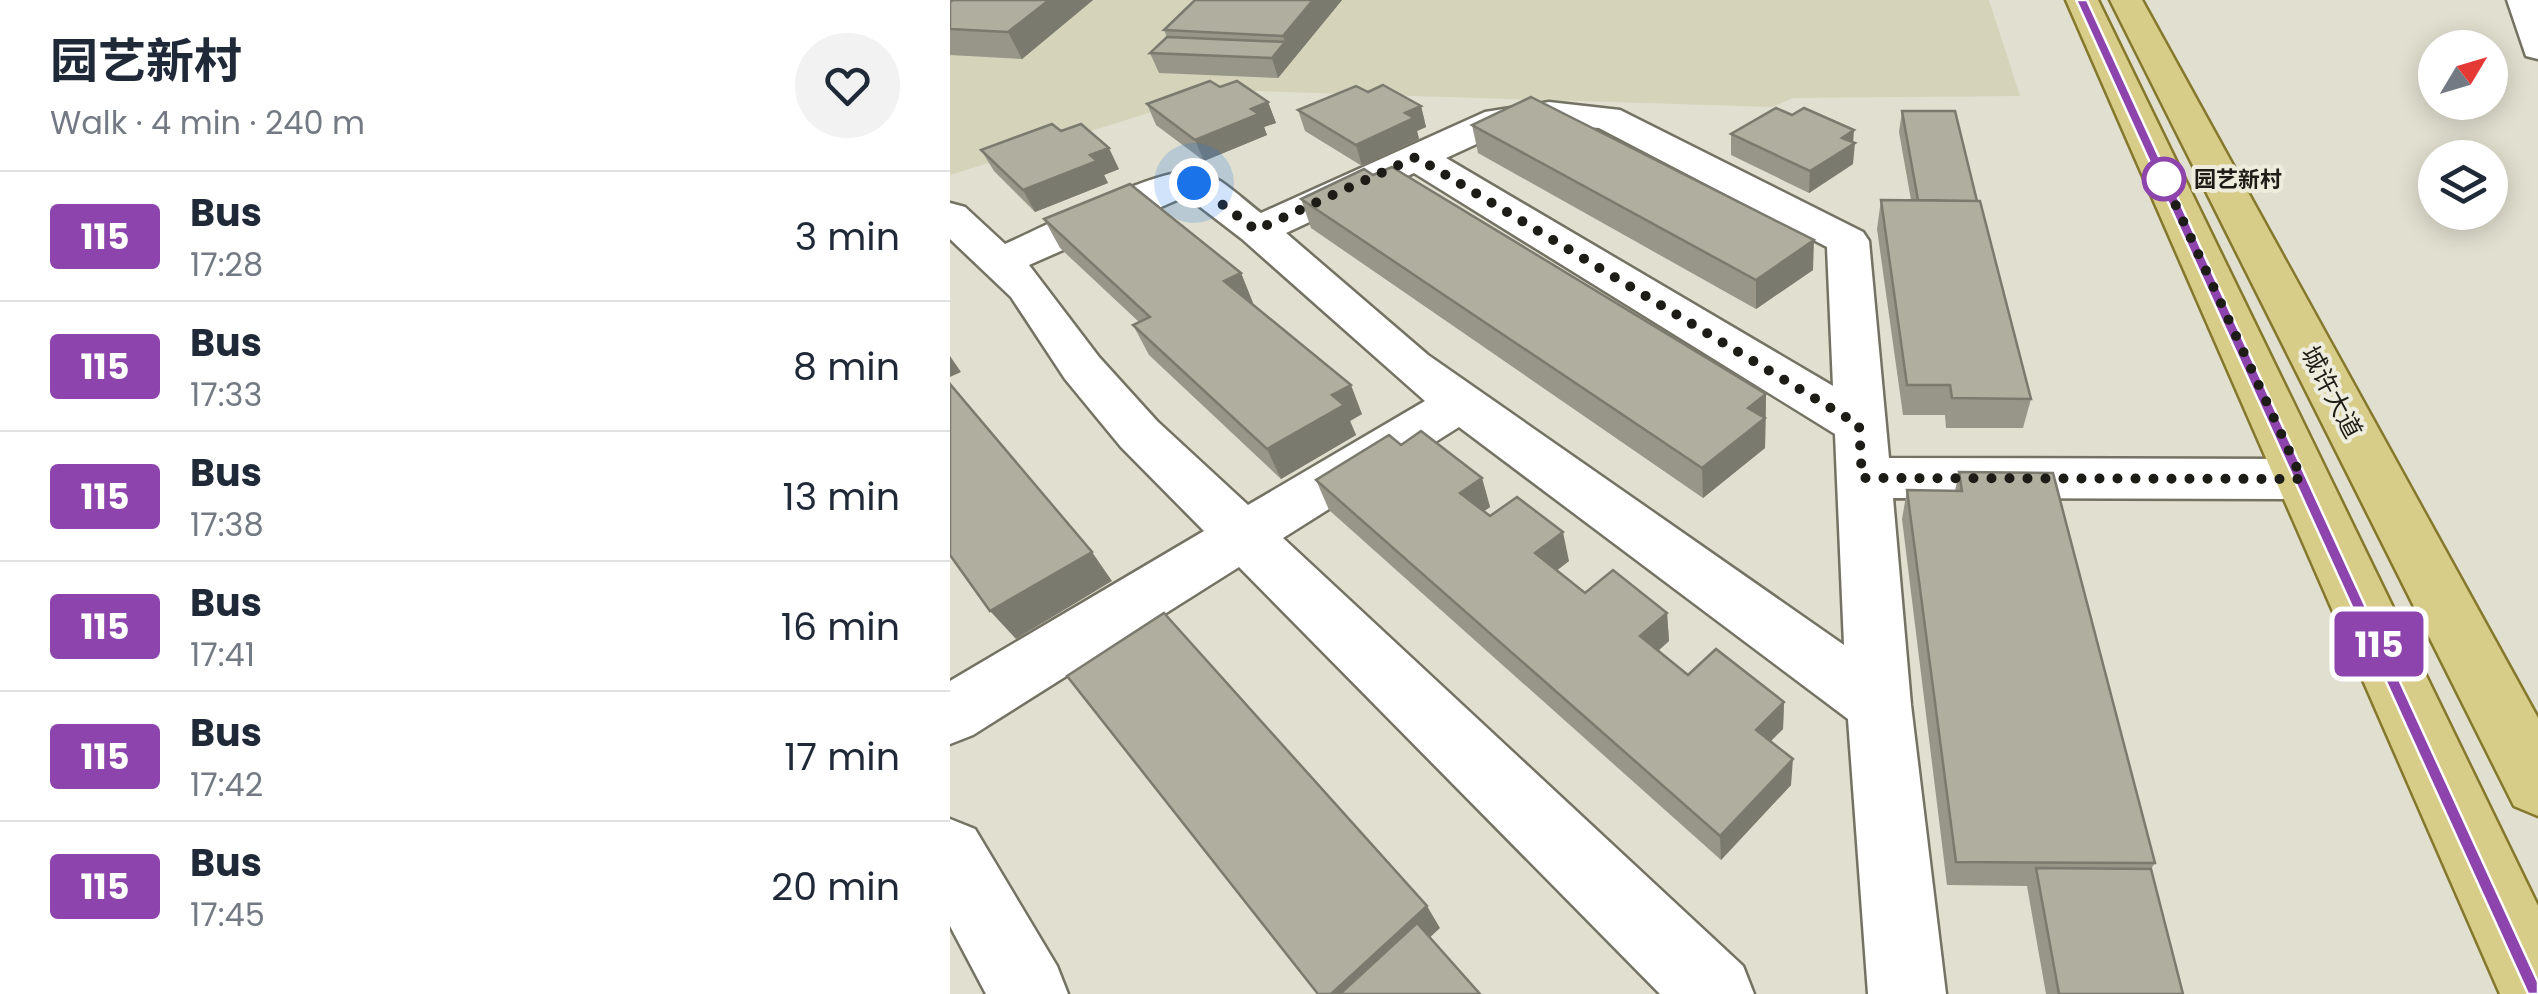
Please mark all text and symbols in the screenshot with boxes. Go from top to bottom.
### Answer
text: 园艺新村 [50,28,242,95]
north arrow [2418,30,2508,120]
map controls [2418,30,2508,230]
button: heart [795,33,900,138]
text: Walk · 4 min · 240 m [50,100,365,145]
button: layers [2418,140,2508,230]
your location [1169,158,1219,208]
marker: 园艺新村 [2143,158,2185,200]
place label: 园艺新村 [2194,164,2282,195]
text: Bus [190,186,262,239]
text: 3 min [795,210,900,263]
text: 115 [80,212,130,261]
text: 17:28 [190,242,263,287]
text: Bus [190,316,262,369]
text: 8 min [793,340,900,393]
street label: 城许大道 [2293,340,2370,445]
text: 115 [80,342,130,391]
text: 17:33 [190,372,262,417]
text: Bus [190,446,262,499]
text: 13 min [783,470,900,523]
text: 115 [80,472,130,521]
text: 17:38 [190,502,264,547]
text: Bus [190,576,262,629]
text: 16 min [781,600,900,653]
text: 115 [80,602,130,651]
line badge: 115 [2322,612,2436,676]
text: 115 [2354,620,2404,669]
text: 17:41 [190,632,255,677]
text: Bus [190,706,262,759]
text: 17 min [784,730,900,783]
text: 115 [80,732,130,781]
text: 17:42 [190,762,263,807]
text: Bus [190,836,262,889]
text: 20 min [771,860,900,913]
text: 115 [80,862,130,911]
text: 17:45 [190,892,265,937]

